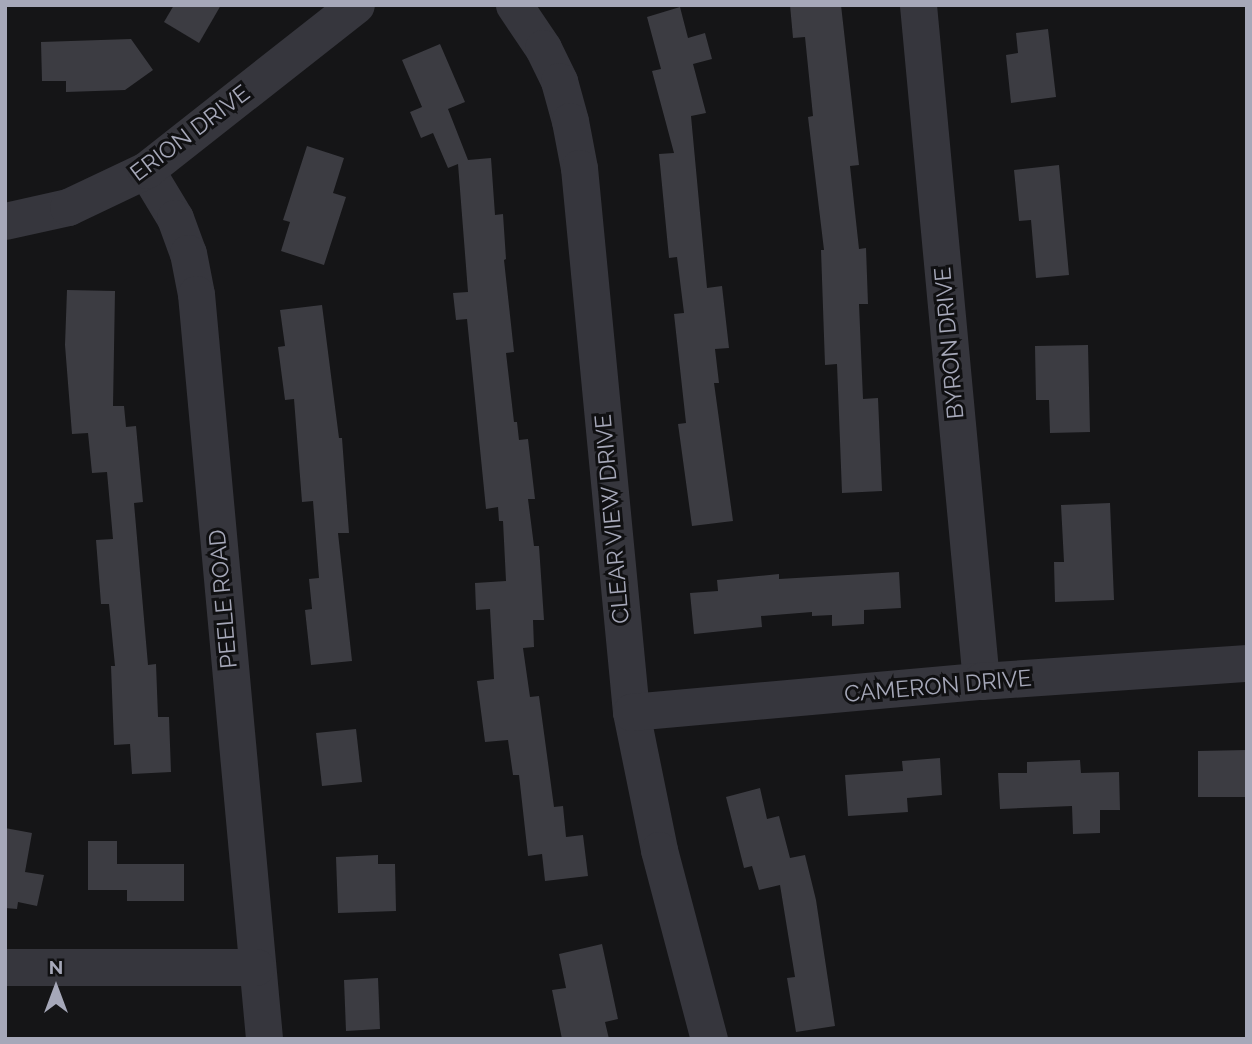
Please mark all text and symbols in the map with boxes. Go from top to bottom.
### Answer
street label: ERION DRIVE [125,79,255,187]
street label: BYRON DRIVE [929,266,969,420]
street label: CLEAR VIEW DRIVE [589,412,635,626]
street label: PEELE ROAD [203,528,243,670]
street label: CAMERON DRIVE [843,664,1033,708]
north arrow [21,953,91,1023]
text: N [49,956,63,978]

